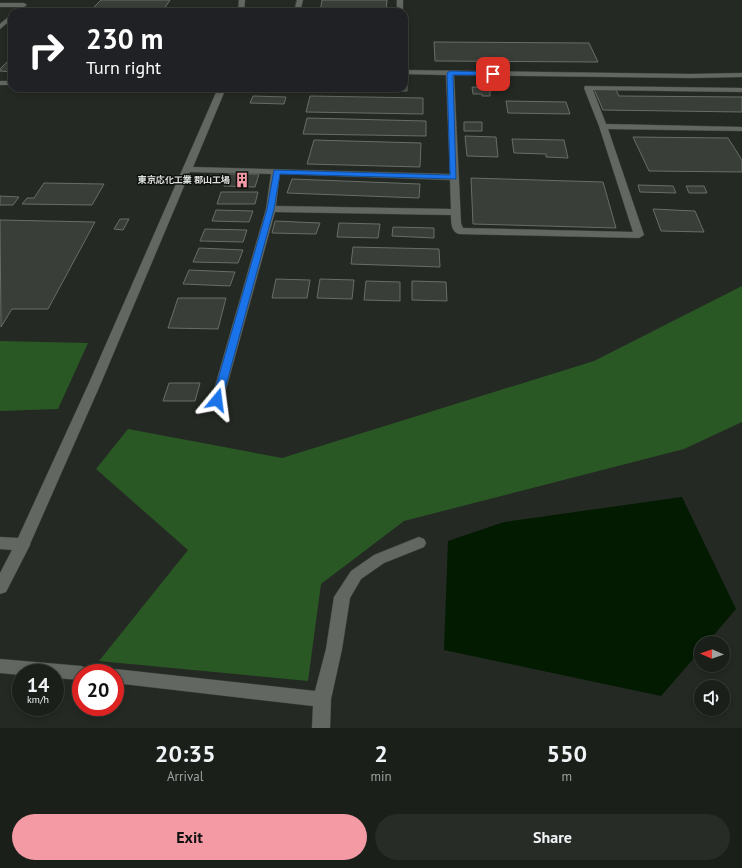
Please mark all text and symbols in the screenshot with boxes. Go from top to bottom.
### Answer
text: 230 m [86,20,163,57]
icon: right [20,24,72,76]
text: Turn right [86,56,161,79]
pin [476,57,510,91]
icon: arrive [482,63,504,85]
building icon: 東京応化工業 郡山工場 [233,171,251,189]
place label: 東京応化工業 郡山工場 [138,174,230,185]
position arrow [196,379,238,421]
north arrow [694,636,730,672]
map controls [694,636,730,716]
speed limit sign: 20 [72,664,124,716]
text: 14 [27,672,49,698]
button: sound [694,680,730,716]
text: km/h [27,693,49,706]
text: 20:35 [155,738,216,769]
text: 2 [374,738,388,769]
text: 550 [546,738,587,769]
text: Arrival [167,768,203,785]
text: min [370,768,392,785]
text: m [562,768,572,785]
button: Exit [12,814,367,860]
button: Share [375,814,730,860]

